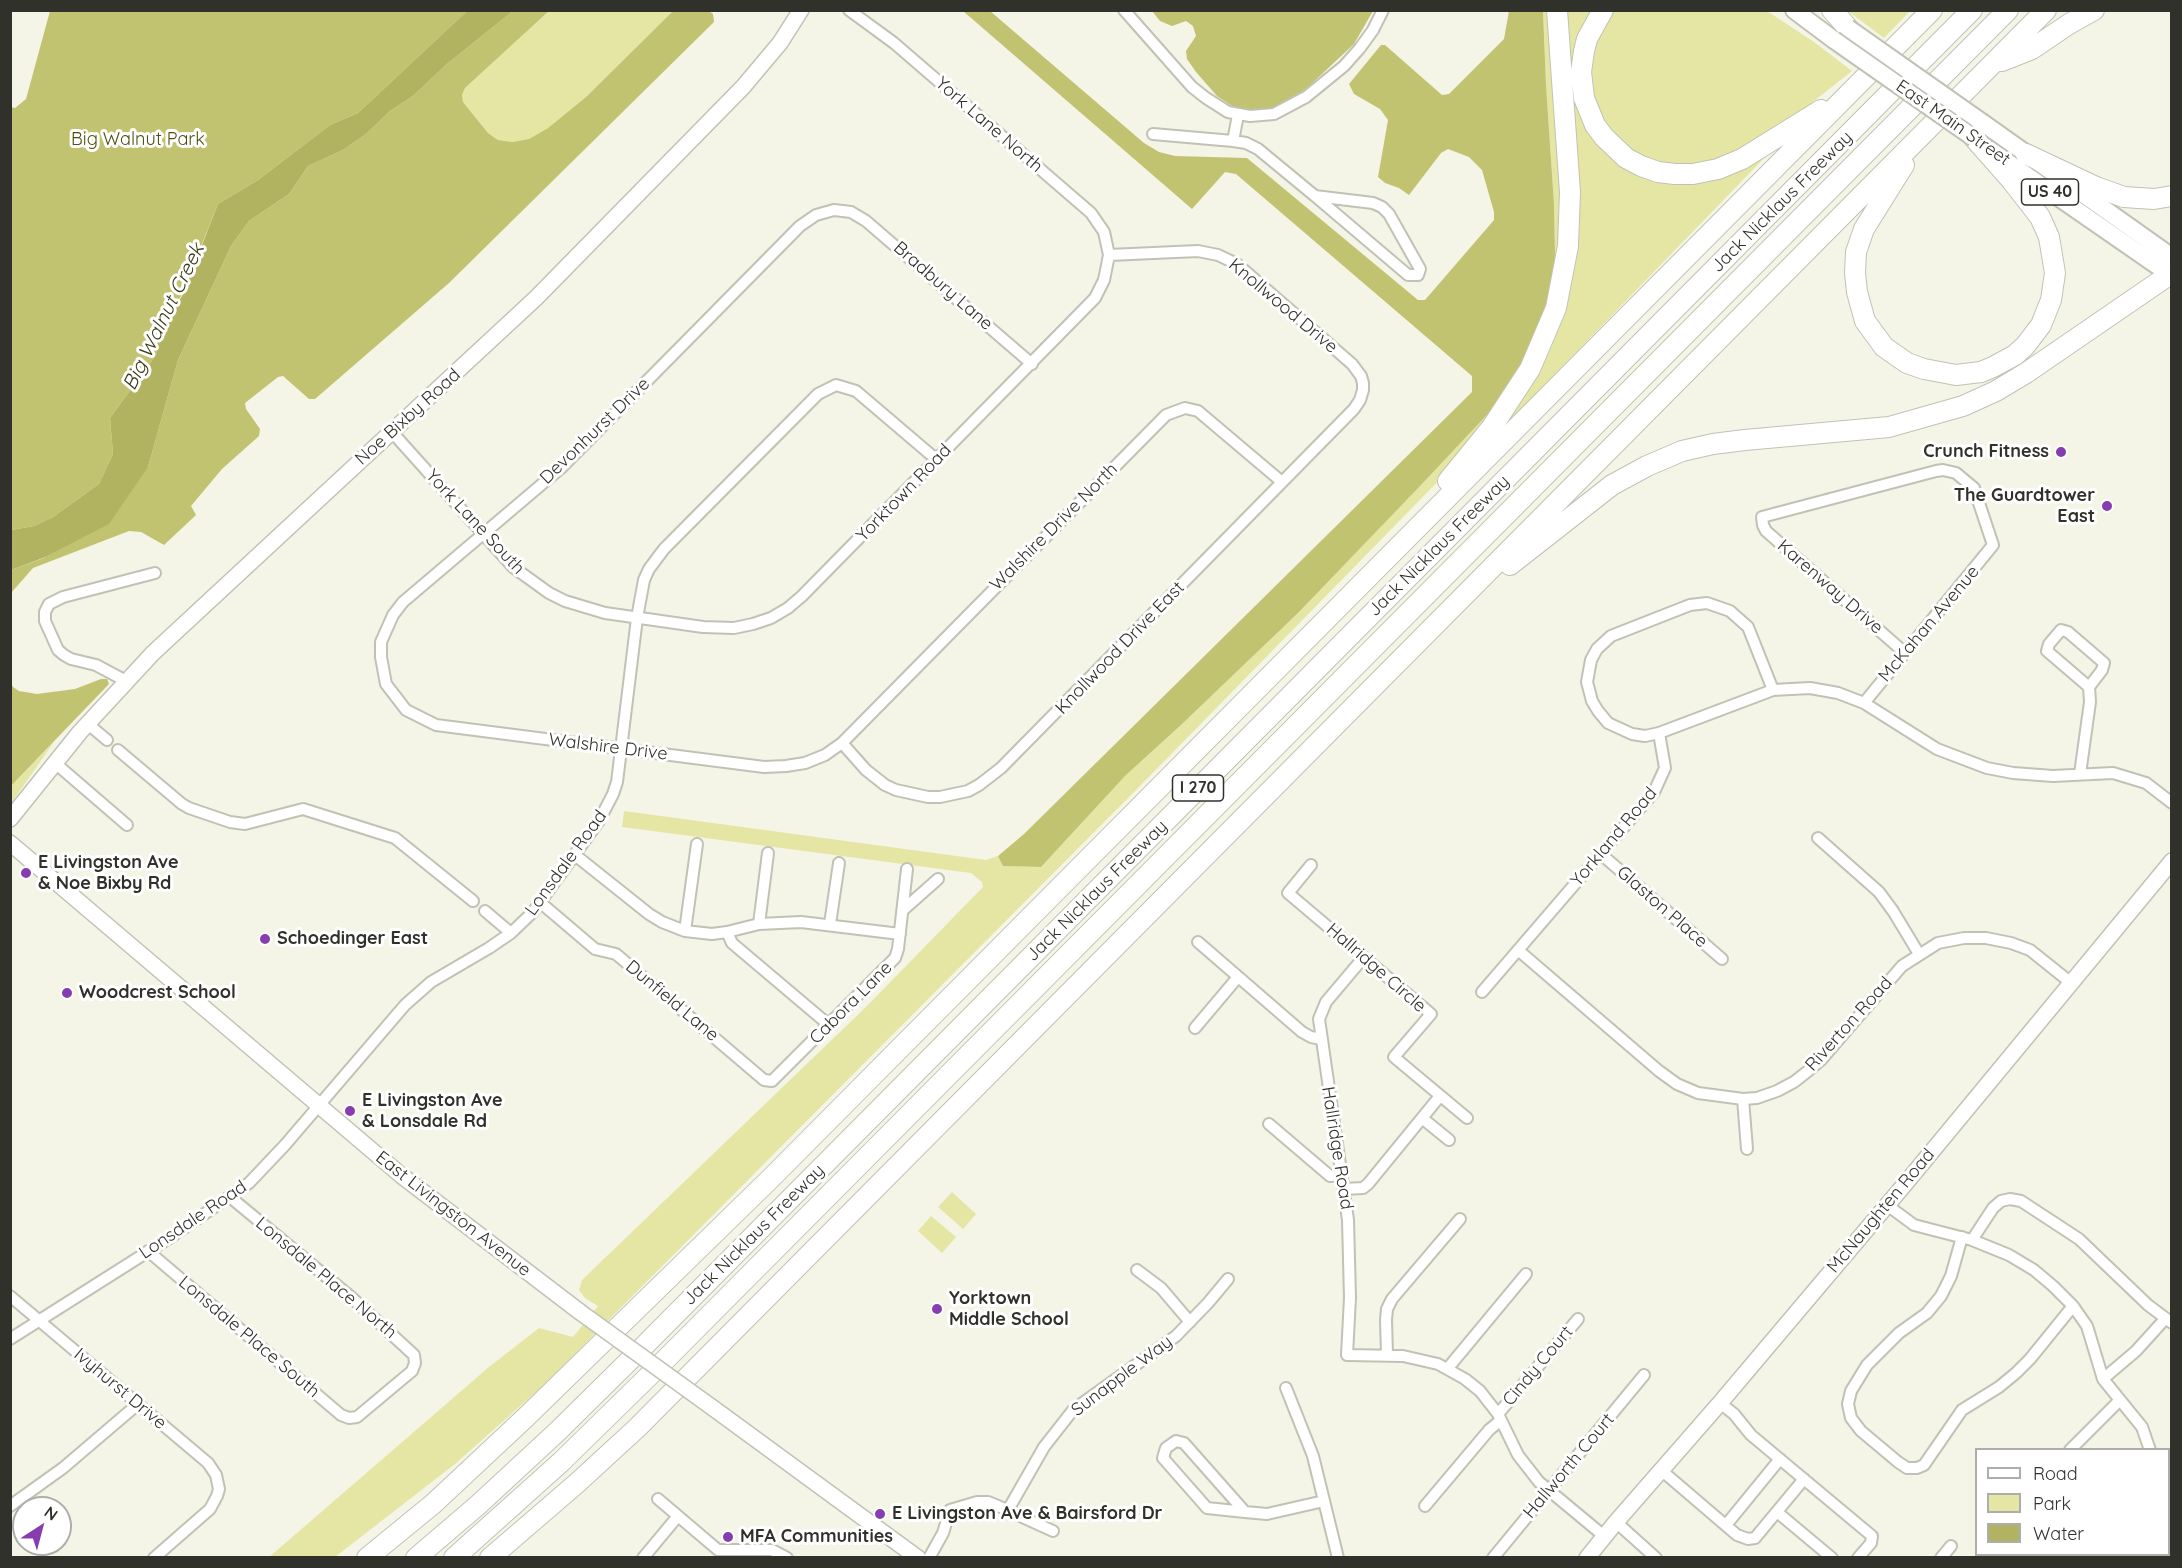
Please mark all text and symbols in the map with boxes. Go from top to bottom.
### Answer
street label: York Lane North [931,73,1047,177]
street label: East Main Street [1892,76,2014,170]
street label: Jack Nicklaus Freeway [1707,127,1857,277]
park label: Big Walnut Park [71,129,205,151]
road number: US 40 [2022,179,2078,205]
street label: Bradbury Lane [889,237,997,335]
water label: Big Walnut Creek [118,240,210,394]
street label: Knollwood Drive [1224,254,1342,358]
street label: Noe Bixby Road [351,364,465,470]
street label: Devonhurst Drive [536,373,654,489]
street label: Yorktown Road [852,440,956,546]
place label: Crunch Fitness [1923,441,2049,463]
marker: Crunch Fitness [2054,445,2068,459]
street label: Walshire Drive North [986,459,1122,595]
street label: York Lane South [421,465,529,579]
street label: Jack Nicklaus Freeway [1364,471,1514,621]
place label: The Guardtower East [1954,485,2095,528]
marker: The Guardtower East [2100,499,2114,513]
street label: Karenway Drive [1773,535,1887,639]
street label: McKahan Avenue [1874,561,1984,687]
street label: Knollwood Drive East [1051,577,1189,719]
street label: Walshire Drive [547,729,669,765]
road number: I 270 [1172,775,1224,801]
street label: Yorkland Road [1566,783,1662,891]
street label: Lonsdale Road [521,806,611,920]
street label: Jack Nicklaus Freeway [1022,816,1172,966]
place label: E Livingston Ave & Noe Bixby Rd [38,852,179,894]
street label: Glaston Place [1612,862,1712,952]
marker: E Livingston Ave & Noe Bixby Rd [19,866,33,880]
street label: Hallridge Circle [1322,919,1430,1017]
place label: Schoedinger East [277,928,428,950]
marker: Schoedinger East [258,932,272,946]
street label: Dunfield Lane [621,956,723,1046]
street label: Cabora Lane [805,957,897,1049]
street label: Riverton Road [1801,972,1897,1076]
place label: Woodcrest School [79,982,236,1004]
marker: Woodcrest School [60,986,74,1000]
street label: Hallridge Road [1317,1085,1357,1211]
place label: E Livingston Ave & Lonsdale Rd [362,1090,503,1132]
marker: E Livingston Ave & Lonsdale Rd [343,1104,357,1118]
street label: McNaughten Road [1823,1144,1939,1278]
street label: East Livingston Avenue [371,1147,535,1281]
street label: Jack Nicklaus Freeway [679,1160,829,1310]
street label: Lonsdale Road [135,1176,251,1264]
street label: Lonsdale Place North [251,1213,401,1343]
street label: Lonsdale Place South [174,1272,324,1402]
place label: Yorktown Middle School [949,1288,1069,1330]
marker: Yorktown Middle School [930,1302,944,1316]
street label: Cindy Court [1498,1322,1578,1410]
street label: Sunapple Way [1067,1331,1177,1421]
street label: Ivyhurst Drive [69,1344,171,1434]
street label: Hallworth Court [1519,1409,1619,1523]
legend [1975,1448,2170,1556]
text: Road [2033,1462,2078,1485]
text: Park [2033,1492,2071,1515]
north arrow [12,1496,72,1556]
text: N [41,1502,62,1525]
place label: E Livingston Ave & Bairsford Dr [892,1503,1162,1525]
marker: E Livingston Ave & Bairsford Dr [873,1507,887,1521]
text: Water [2033,1522,2084,1545]
place label: MFA Communities [740,1526,893,1548]
marker: MFA Communities [721,1530,735,1544]

